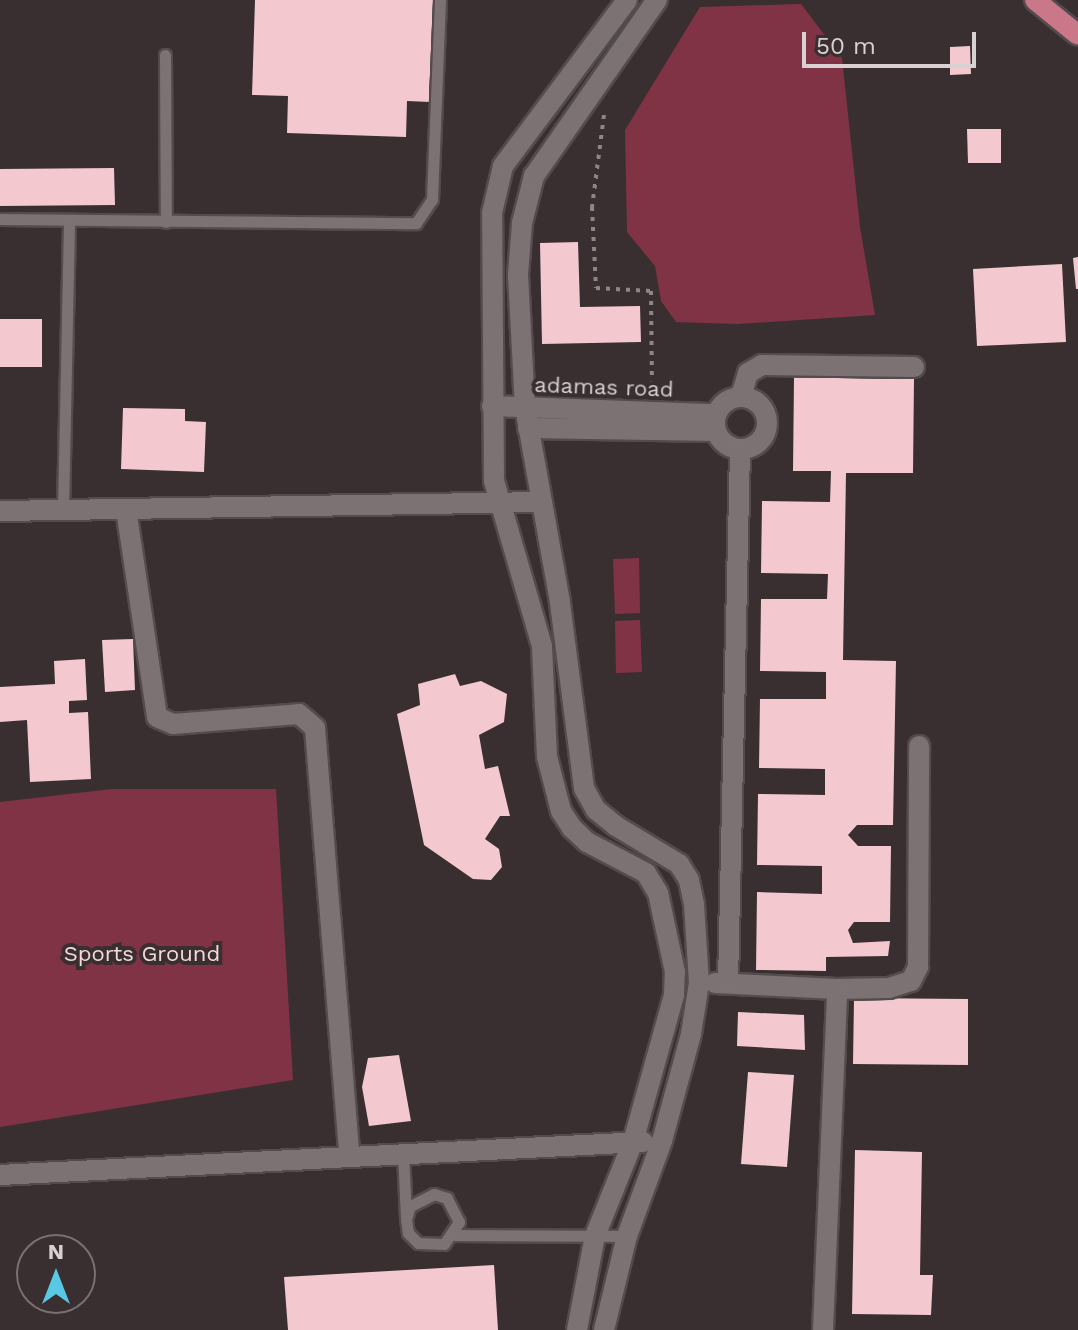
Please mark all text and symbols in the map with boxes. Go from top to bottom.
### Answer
scale bar [806,16,980,66]
text: 50 m [816,32,876,60]
street label: adamas road [534,371,674,403]
park label: Sports Ground [64,941,220,967]
north arrow [16,1234,96,1314]
text: N [48,1239,64,1264]

